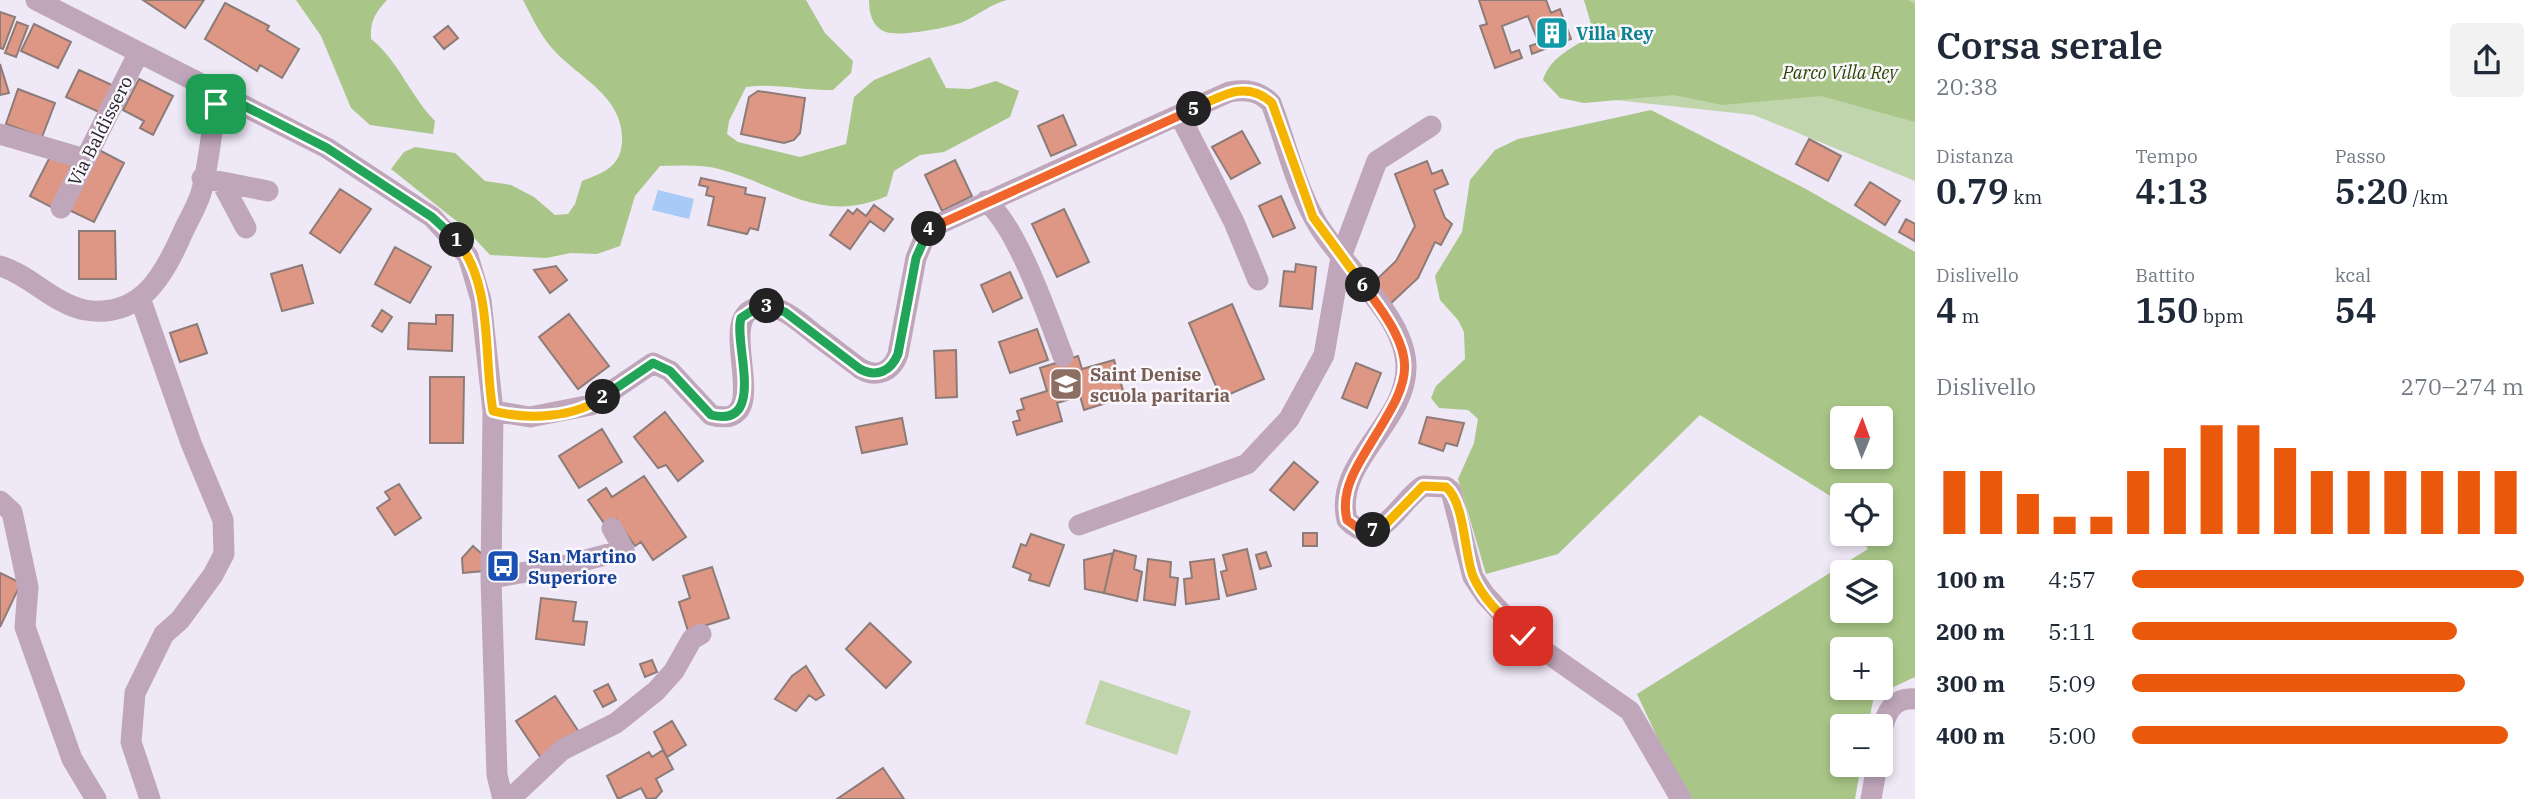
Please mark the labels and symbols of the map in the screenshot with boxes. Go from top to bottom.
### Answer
building icon: Villa Rey [1533,14,1571,52]
place label: Villa Rey [1576,22,1654,45]
park label: Parco Villa Rey [1782,61,1899,84]
street label: Via Baldissero [62,72,138,190]
pin [186,74,246,134]
pin: 5 [1176,92,1212,126]
pin: 4 [912,212,946,246]
pin: 1 [440,222,475,258]
pin: 6 [1346,268,1380,302]
pin: 3 [750,288,784,324]
place label: Saint Denise scuola paritaria [1090,363,1230,407]
school or university icon: Saint Denise scuola paritaria [1047,365,1085,403]
pin: 2 [586,380,620,414]
north arrow [1830,406,1894,469]
pin: 7 [1356,512,1390,548]
place label: San Martino Superiore [528,545,637,589]
bus stop icon: San Martino Superiore [484,547,522,585]
pin [1493,606,1553,666]

